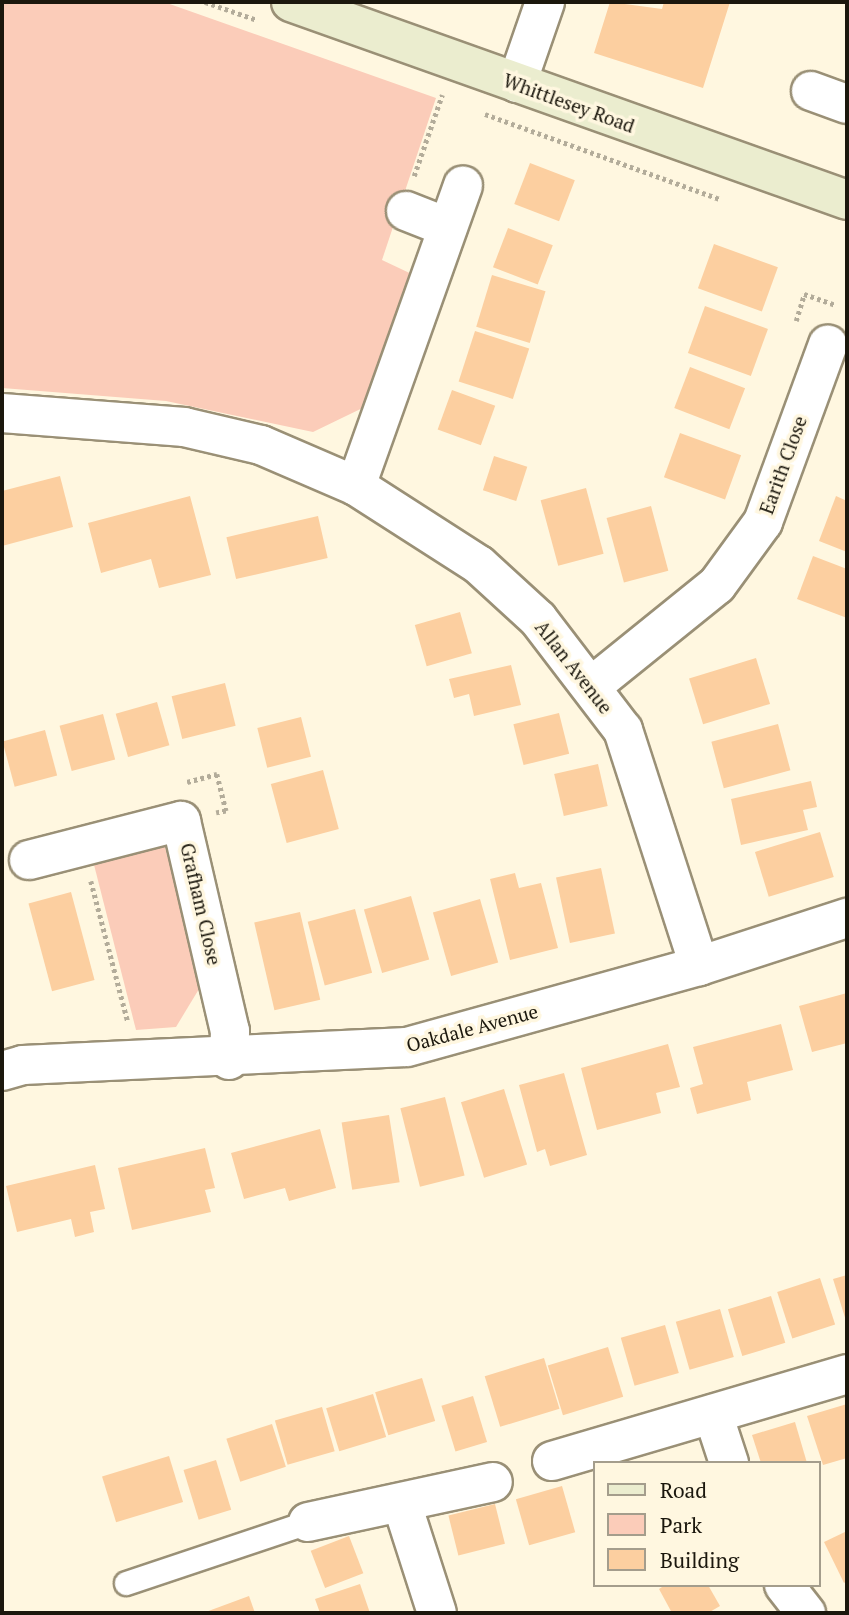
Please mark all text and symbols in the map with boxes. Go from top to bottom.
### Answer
street label: Whittlesey Road [500,69,638,137]
street label: Earith Close [755,413,811,517]
street label: Allan Avenue [531,616,617,718]
street label: Grafham Close [176,841,226,967]
street label: Oakdale Avenue [404,999,540,1057]
legend [594,1461,821,1587]
text: Road [660,1476,707,1504]
text: Park [660,1511,702,1539]
text: Building [660,1546,739,1574]

